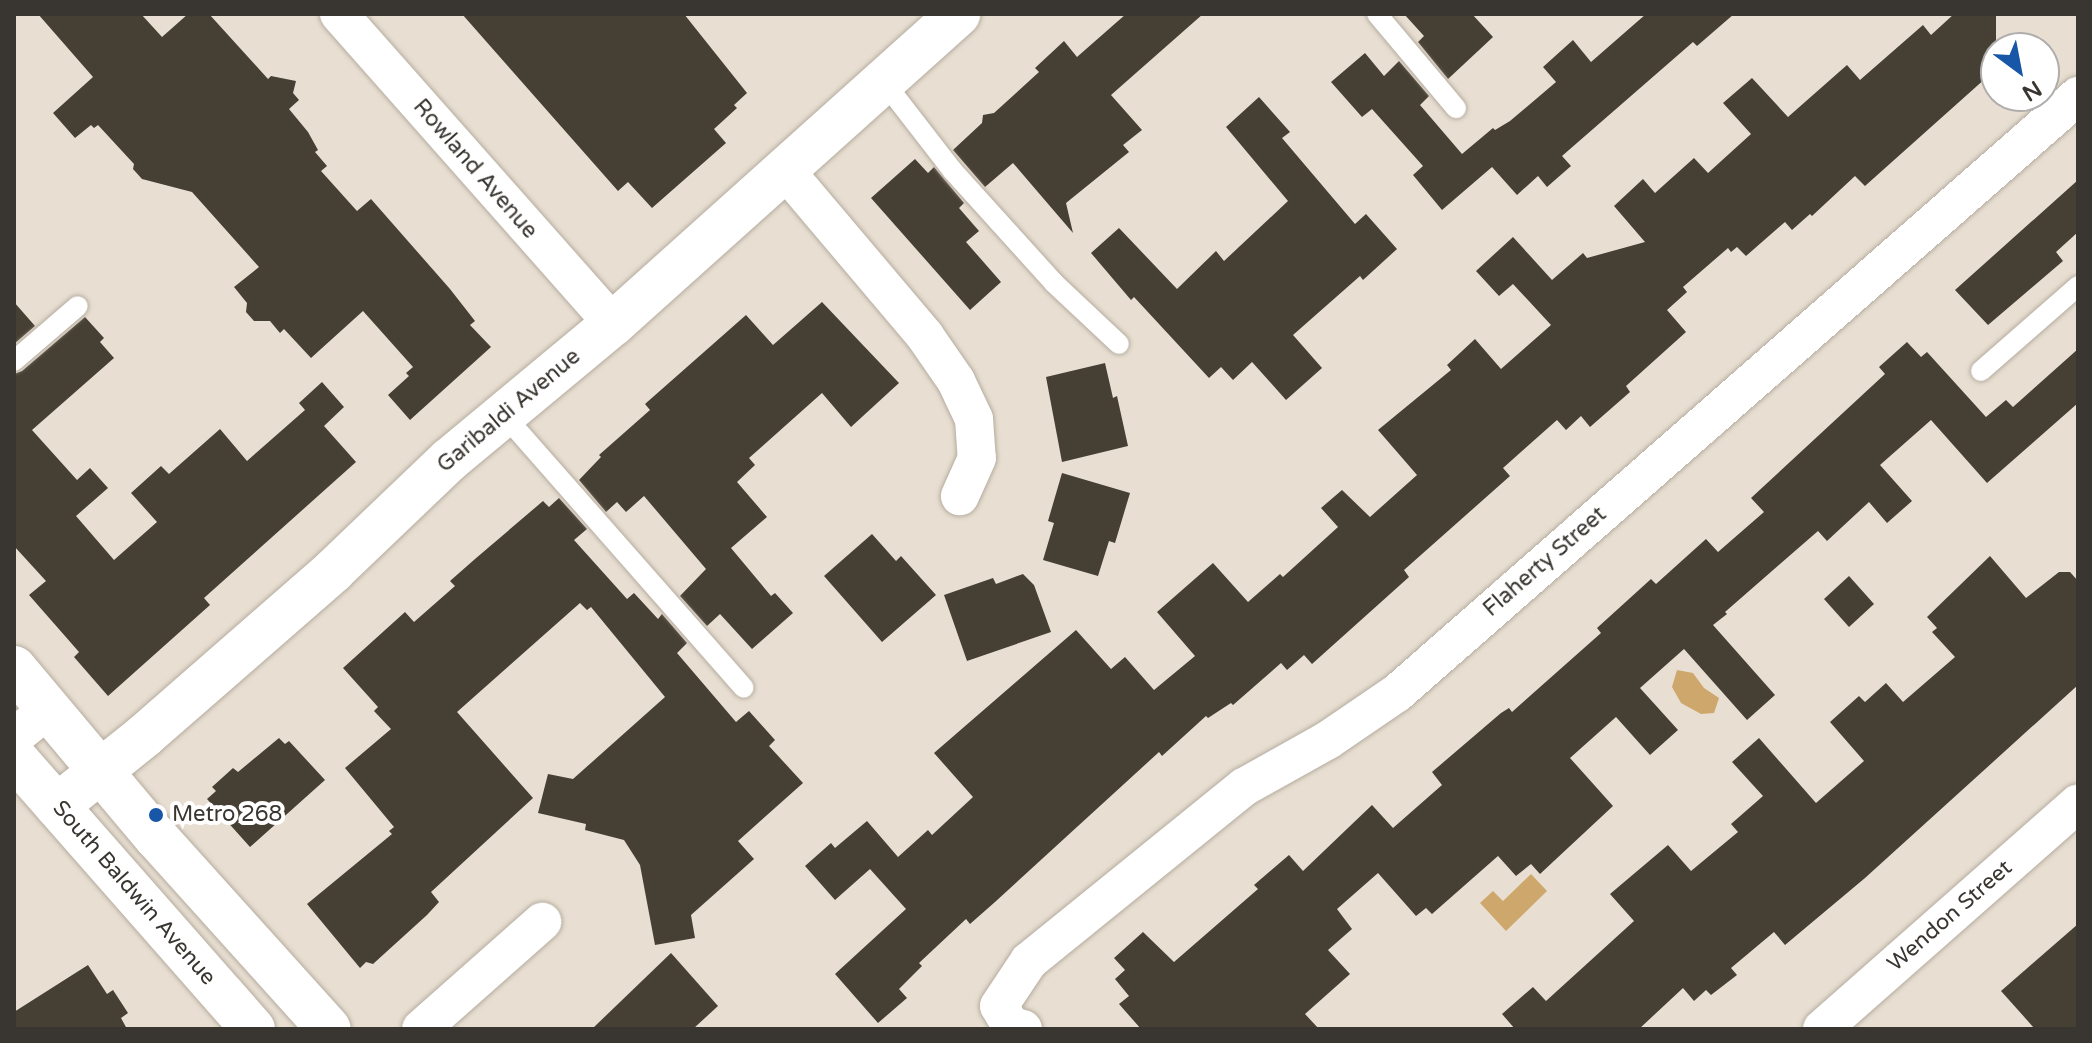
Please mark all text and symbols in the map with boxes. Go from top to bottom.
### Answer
north arrow [1980,32,2060,112]
text: N [2017,75,2046,106]
street label: Rowland Avenue [407,94,543,244]
street label: Garibaldi Avenue [432,344,586,478]
street label: Flaherty Street [1478,502,1612,622]
street label: South Baldwin Avenue [47,795,221,991]
place label: Metro 268 [172,802,282,828]
marker: Metro 268 [147,806,165,824]
street label: Wendon Street [1882,855,2018,977]

